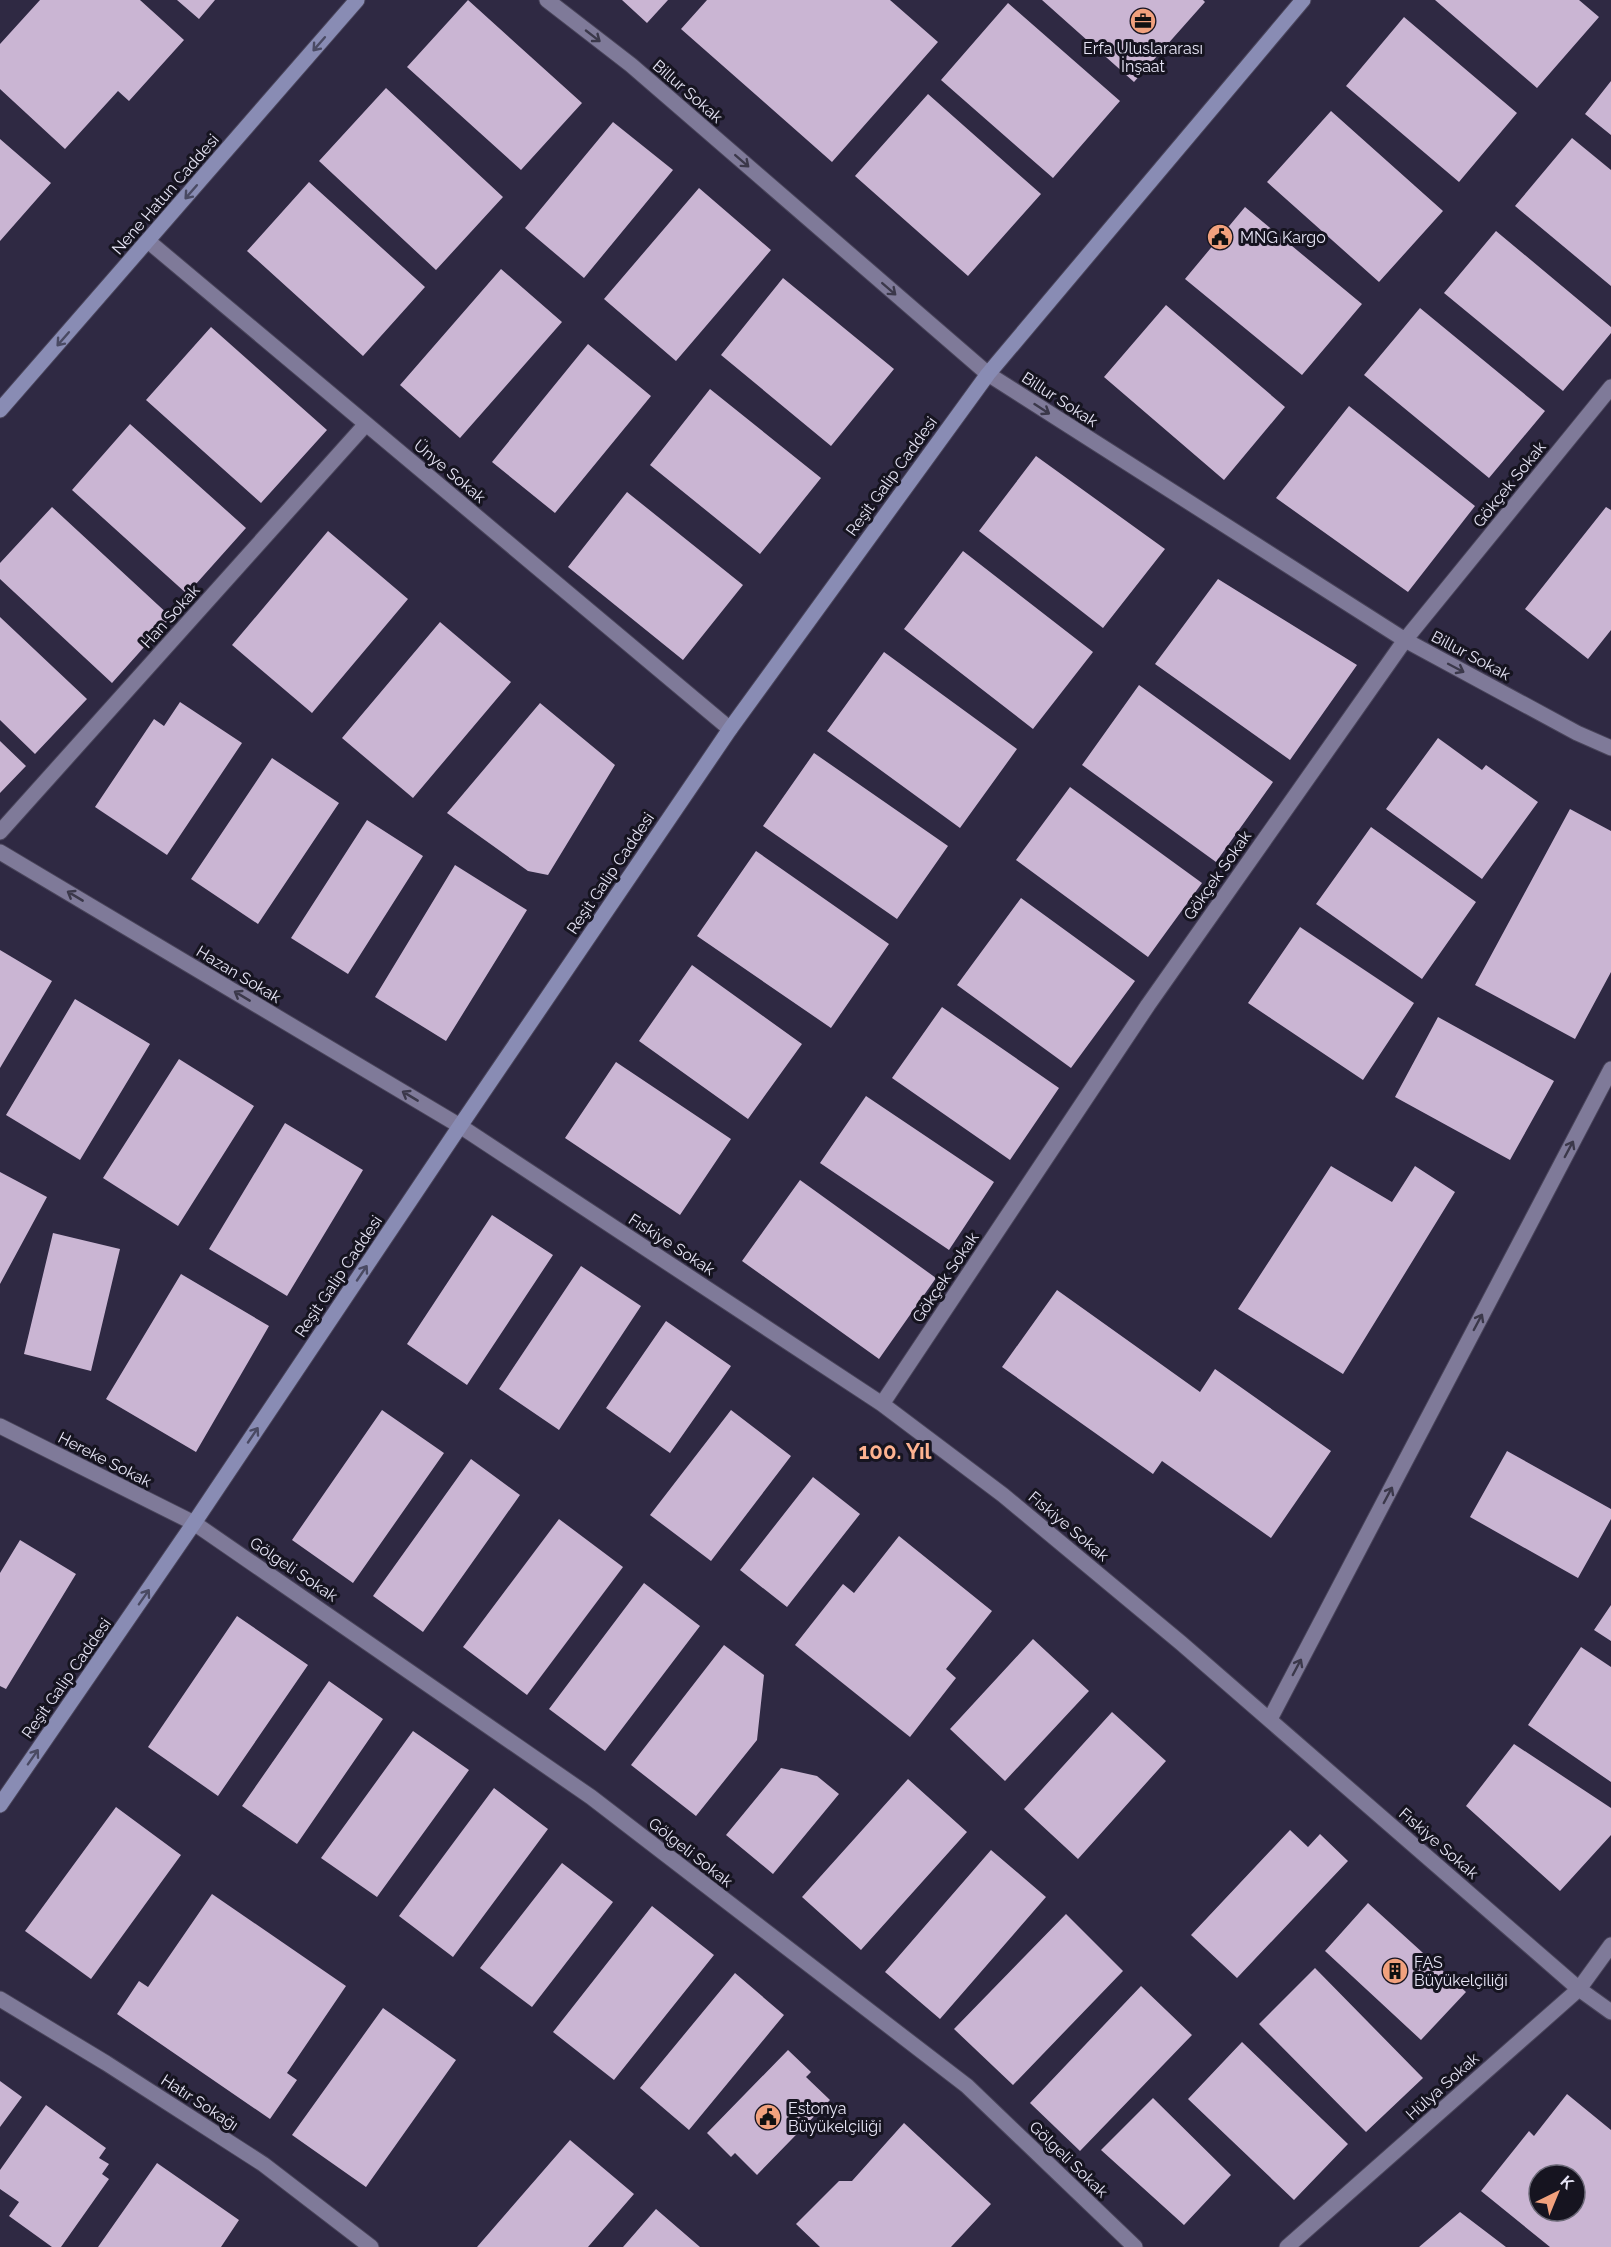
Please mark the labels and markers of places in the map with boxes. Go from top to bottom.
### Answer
office icon: Erfa Uluslararası İnşaat [1128,6,1158,36]
place label: Erfa Uluslararası İnşaat [1083,39,1203,76]
public building icon: MNG Kargo [1205,222,1235,252]
place label: MNG Kargo [1240,228,1326,247]
place label: FAS Büyükelçiliği [1414,1953,1508,1990]
building icon: FAS Büyükelçiliği [1380,1956,1410,1986]
place label: Estonya Büyükelçiliği [788,2099,882,2136]
public building icon: Estonya Büyükelçiliği [753,2102,783,2132]

